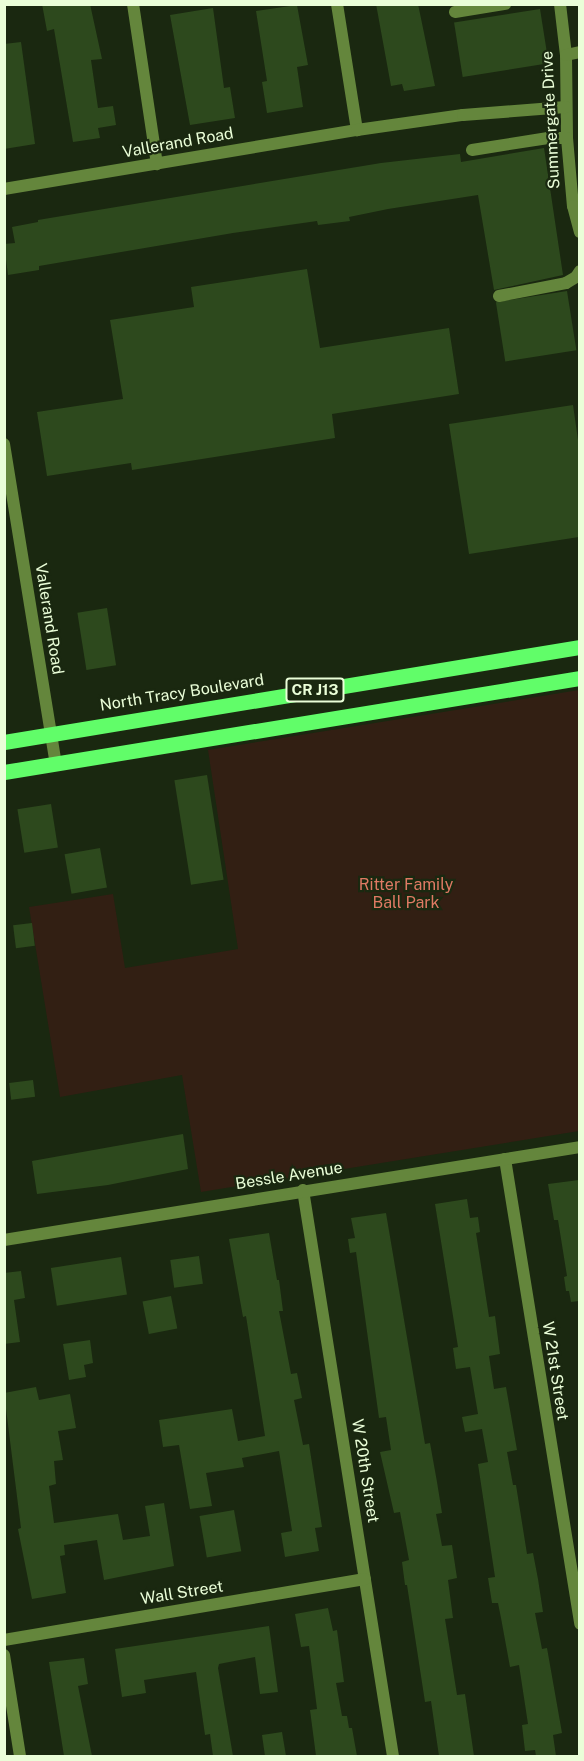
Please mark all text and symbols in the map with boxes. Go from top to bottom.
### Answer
street label: Summergate Drive [538,50,564,190]
street label: Vallerand Road [121,124,235,162]
street label: Vallerand Road [31,562,67,676]
street label: North Tracy Boulevard [98,671,266,715]
road number: CR J13 [285,678,345,702]
park label: Ritter Family Ball Park [359,875,453,913]
street label: Bessle Avenue [234,1158,344,1194]
street label: W 21st Street [538,1320,572,1422]
street label: W 20th Street [347,1418,383,1524]
street label: Wall Street [139,1577,225,1609]

